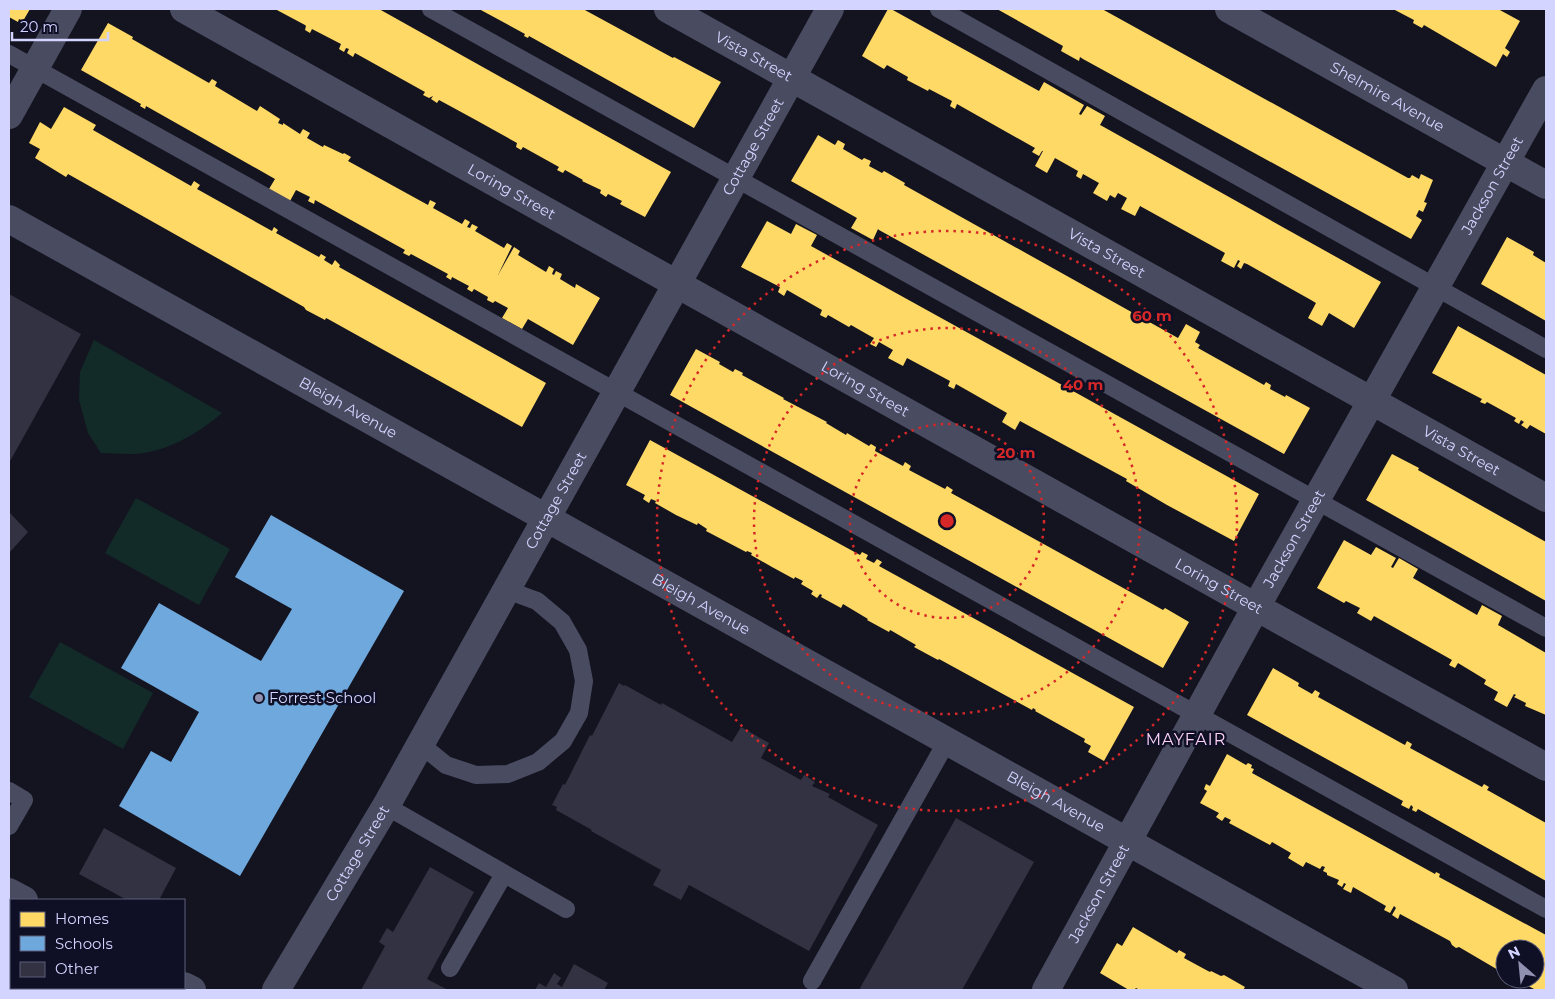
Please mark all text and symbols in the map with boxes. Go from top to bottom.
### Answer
scale bar [12,10,109,42]
text: 20 m [20,17,58,36]
street label: Vista Street [712,27,796,85]
street label: Shelmire Avenue [1327,57,1448,136]
street label: Cottage Street [718,94,788,199]
street label: Jackson Street [1456,133,1527,239]
street label: Loring Street [464,159,559,223]
street label: Vista Street [1065,224,1149,282]
text: 60 m [1132,306,1172,325]
street label: Loring Street [818,356,913,421]
street label: Bleigh Avenue [296,372,401,442]
text: 40 m [1063,375,1103,394]
street label: Vista Street [1420,421,1504,479]
text: 20 m [996,443,1036,462]
street label: Cottage Street [521,448,591,553]
street label: Jackson Street [1258,486,1329,592]
centre of rings [938,512,956,530]
street label: Loring Street [1172,554,1266,618]
street label: Bleigh Avenue [649,569,754,639]
place label: Forrest School [269,688,376,707]
marker: Forrest School [253,692,265,704]
district label: MAYFAIR [1146,730,1226,749]
street label: Bleigh Avenue [1004,766,1108,836]
street label: Cottage Street [321,802,393,905]
street label: Jackson Street [1063,841,1133,947]
legend [10,899,185,989]
text: Homes [55,909,109,928]
text: Schools [55,934,113,953]
north arrow [1495,939,1545,989]
text: N [1505,942,1523,963]
text: Other [55,959,99,978]

